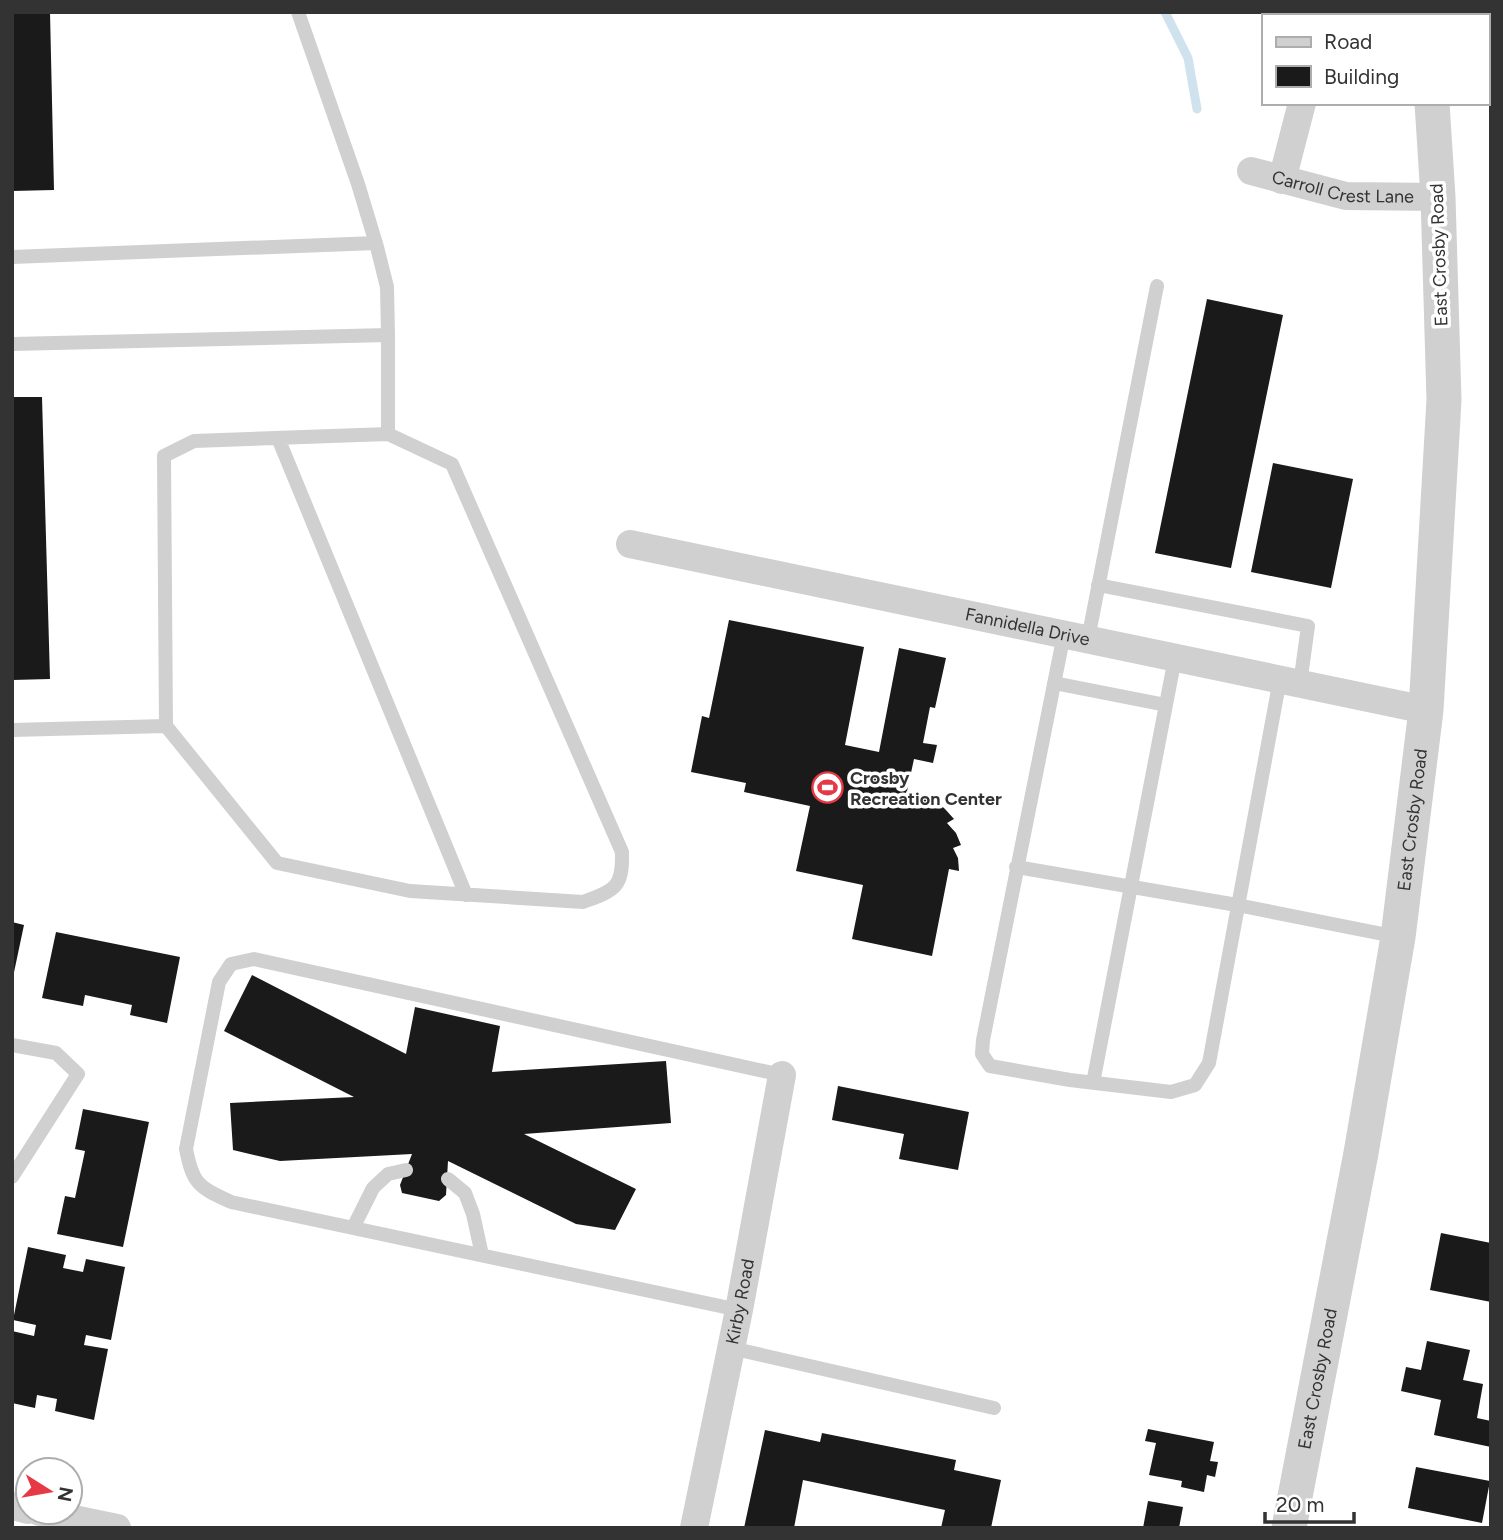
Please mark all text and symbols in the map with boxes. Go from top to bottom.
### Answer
legend [1262,14,1489,105]
text: Road [1324,29,1372,54]
text: Building [1324,64,1399,89]
street label: Carroll Crest Lane [1269,166,1414,208]
street label: East Crosby Road [1426,183,1452,327]
street label: Fannidella Drive [963,603,1092,651]
street label: East Crosby Road [1393,748,1432,892]
place label: Crosby Recreation Center [850,767,1002,810]
sports icon: Crosby Recreation Center [810,771,844,805]
street label: Kirby Road [721,1257,759,1347]
street label: East Crosby Road [1293,1306,1342,1451]
north arrow [14,1456,84,1526]
scale bar [1265,1480,1354,1524]
text: N [53,1485,78,1504]
text: 20 m [1276,1492,1324,1517]

